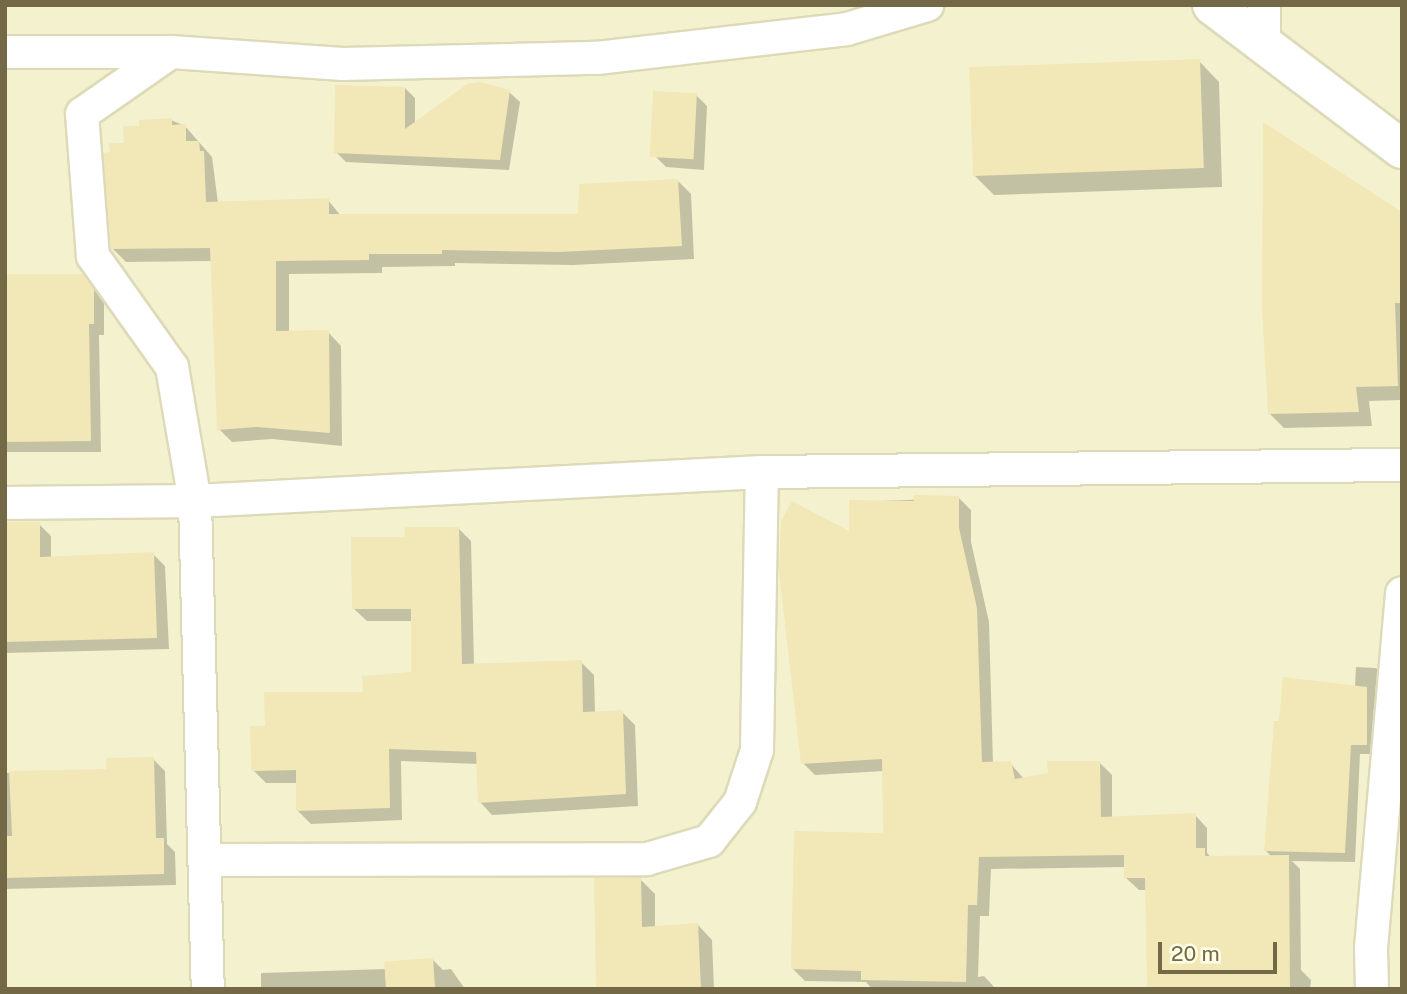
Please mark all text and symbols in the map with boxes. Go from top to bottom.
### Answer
scale bar [1162,928,1281,972]
text: 20 m [1171,941,1220,966]

